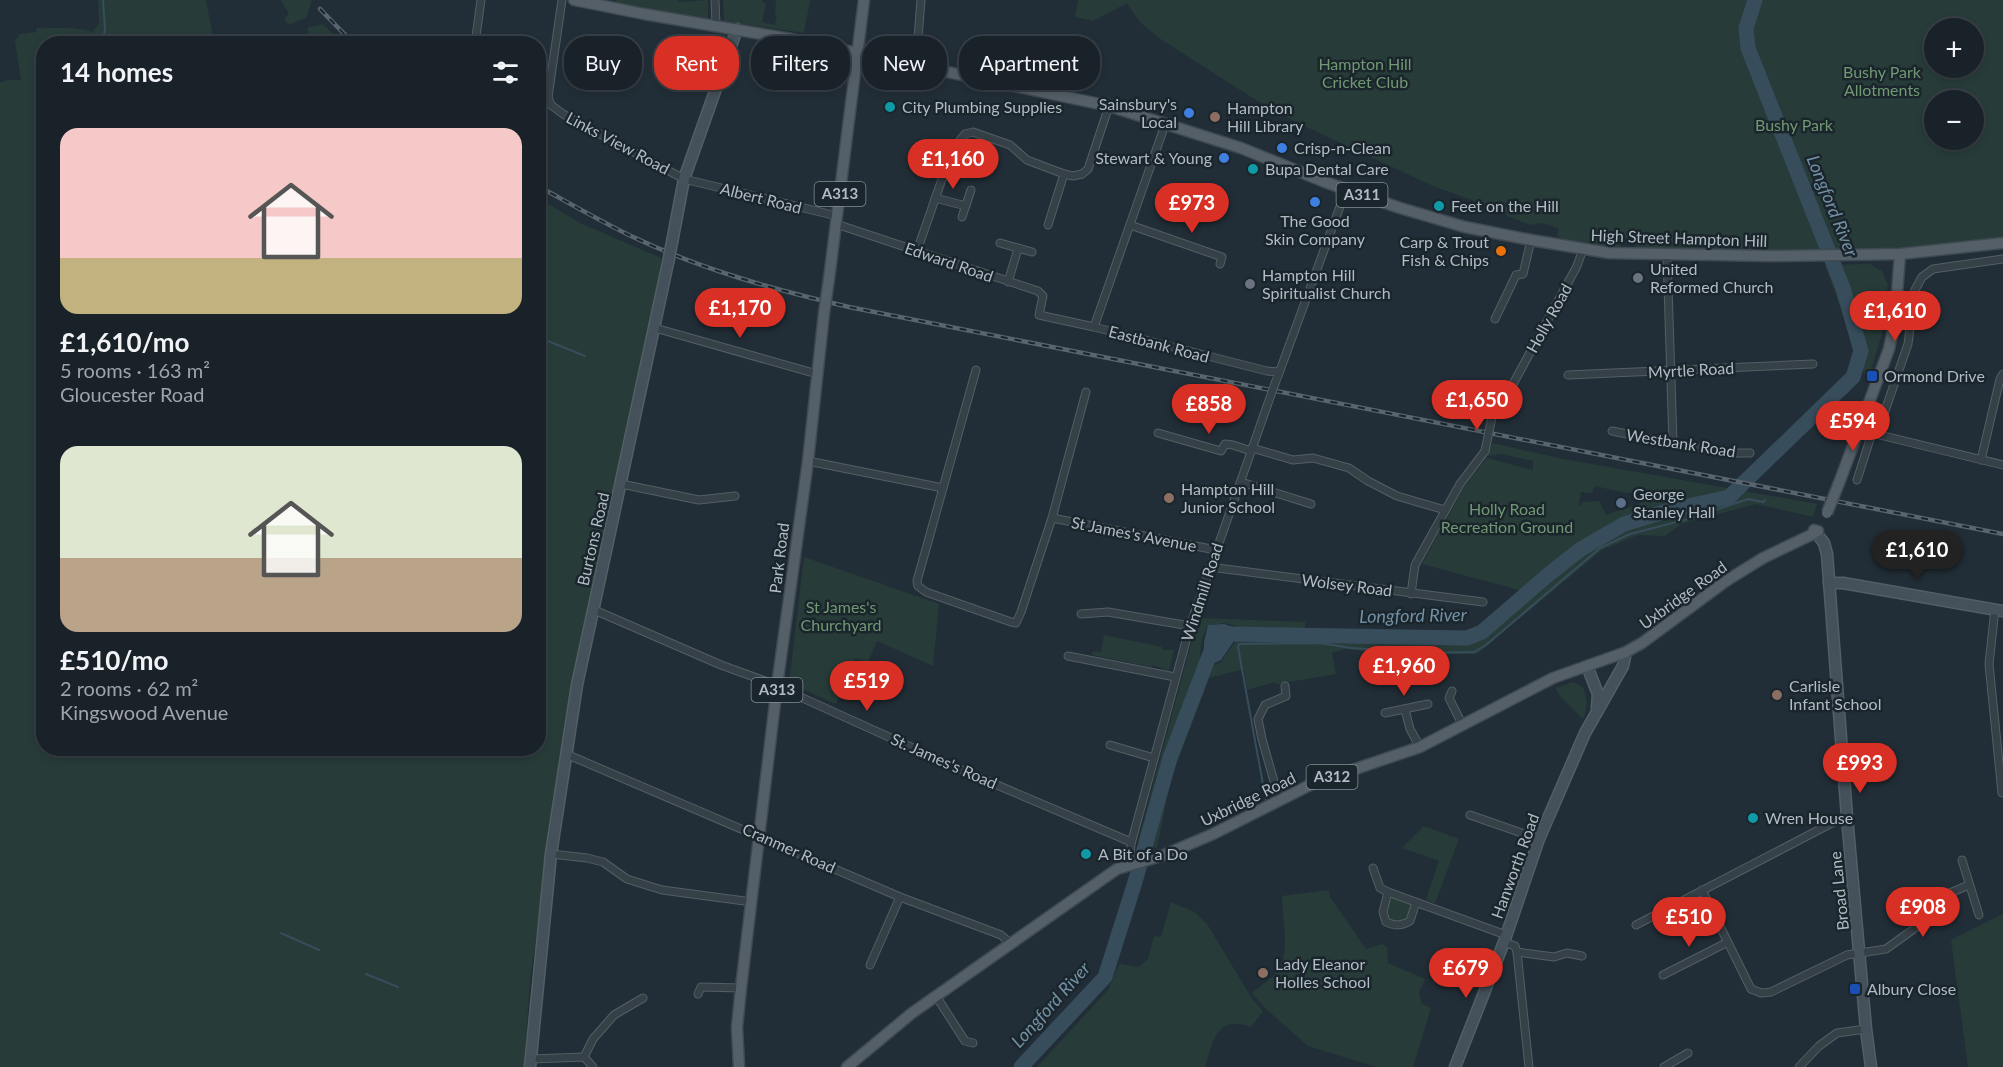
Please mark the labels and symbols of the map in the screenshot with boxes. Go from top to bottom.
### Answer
park label: Hampton Hill Cricket Club [1318,54,1412,91]
park label: Bushy Park Allotments [1843,62,1922,99]
place label: Sainsbury's Local [1099,94,1177,131]
place label: City Plumbing Supplies [902,97,1062,116]
place label: Hampton Hill Library [1227,98,1304,135]
marker: City Plumbing Supplies [883,100,897,114]
marker: Sainsbury's Local [1182,106,1196,120]
street label: Links View Road [563,107,673,178]
marker: Hampton Hill Library [1208,110,1222,124]
park label: Bushy Park [1755,115,1834,134]
place label: Crisp-n-Clean [1294,138,1391,157]
pin: £1,160 [904,139,1002,190]
marker: Crisp-n-Clean [1275,141,1289,155]
place label: Stewart & Young [1095,148,1212,167]
marker: Stewart & Young [1217,151,1231,165]
water label: Longford River [1803,152,1864,260]
place label: Bupa Dental Care [1265,159,1389,178]
marker: Bupa Dental Care [1246,162,1260,176]
street label: Albert Road [718,178,804,217]
road number: A313 [814,182,866,206]
pin: £973 [1156,183,1228,234]
road number: A311 [1336,183,1388,207]
marker: The Good Skin Company [1308,195,1322,209]
place label: Feet on the Hill [1451,196,1559,215]
marker: Feet on the Hill [1432,199,1446,213]
place label: The Good Skin Company [1265,211,1366,248]
street label: High Street Hampton Hill [1590,225,1768,250]
place label: Carp & Trout Fish & Chips [1400,232,1489,269]
street label: Edward Road [902,238,996,286]
marker: Carp & Trout Fish & Chips [1494,244,1508,258]
place label: United Reformed Church [1650,259,1773,296]
place label: Hampton Hill Spiritualist Church [1262,265,1391,302]
marker: United Reformed Church [1631,271,1645,285]
marker: Hampton Hill Spiritualist Church [1243,277,1257,291]
street label: Holly Road [1522,280,1575,356]
pin: £1,170 [691,288,789,339]
pin: £1,610 [1846,291,1944,342]
street label: Eastbank Road [1107,321,1211,366]
street label: Myrtle Road [1647,358,1735,381]
place label: Ormond Drive [1884,366,1985,385]
marker: Ormond Drive [1865,369,1879,383]
pin: £1,650 [1428,380,1526,431]
pin: £858 [1173,384,1245,435]
pin: £594 [1817,401,1889,452]
street label: Westbank Road [1625,424,1737,461]
place label: Hampton Hill Junior School [1181,479,1275,516]
place label: George Stanley Hall [1633,484,1715,521]
street label: Burtons Road [573,490,612,587]
marker: Hampton Hill Junior School [1162,491,1176,505]
marker: George Stanley Hall [1614,496,1628,510]
park label: Holly Road Recreation Ground [1441,499,1573,536]
street label: St James's Avenue [1070,512,1198,555]
street label: Park Road [765,522,792,594]
pin: £1,610 [1868,530,1966,581]
street label: Windmill Road [1177,540,1226,643]
street label: Uxbridge Road [1635,557,1730,633]
street label: Wolsey Road [1301,570,1393,599]
park label: St James's Churchyard [801,597,881,634]
water label: Longford River [1359,603,1468,627]
pin: £1,960 [1355,646,1453,697]
pin: £519 [831,661,903,712]
place label: Carlisle Infant School [1789,676,1881,713]
road number: A313 [752,678,802,702]
marker: Carlisle Infant School [1770,688,1784,702]
street label: St. James's Road [888,729,1000,792]
pin: £993 [1824,743,1896,794]
road number: A312 [1306,765,1358,789]
street label: Uxbridge Road [1197,767,1298,830]
place label: Wren House [1765,808,1853,827]
street label: Hanworth Road [1487,811,1542,921]
marker: Wren House [1746,811,1760,825]
street label: Cranmer Road [740,819,839,877]
place label: A Bit of a Do [1098,844,1188,863]
marker: A Bit of a Do [1079,847,1093,861]
street label: Broad Lane [1825,851,1852,931]
pin: £908 [1887,887,1959,938]
pin: £510 [1653,897,1725,948]
pin: £679 [1430,948,1502,999]
place label: Lady Eleanor Holles School [1275,954,1370,991]
water label: Longford River [1006,956,1095,1052]
marker: Lady Eleanor Holles School [1256,966,1270,980]
place label: Albury Close [1867,979,1956,998]
marker: Albury Close [1848,982,1862,996]

